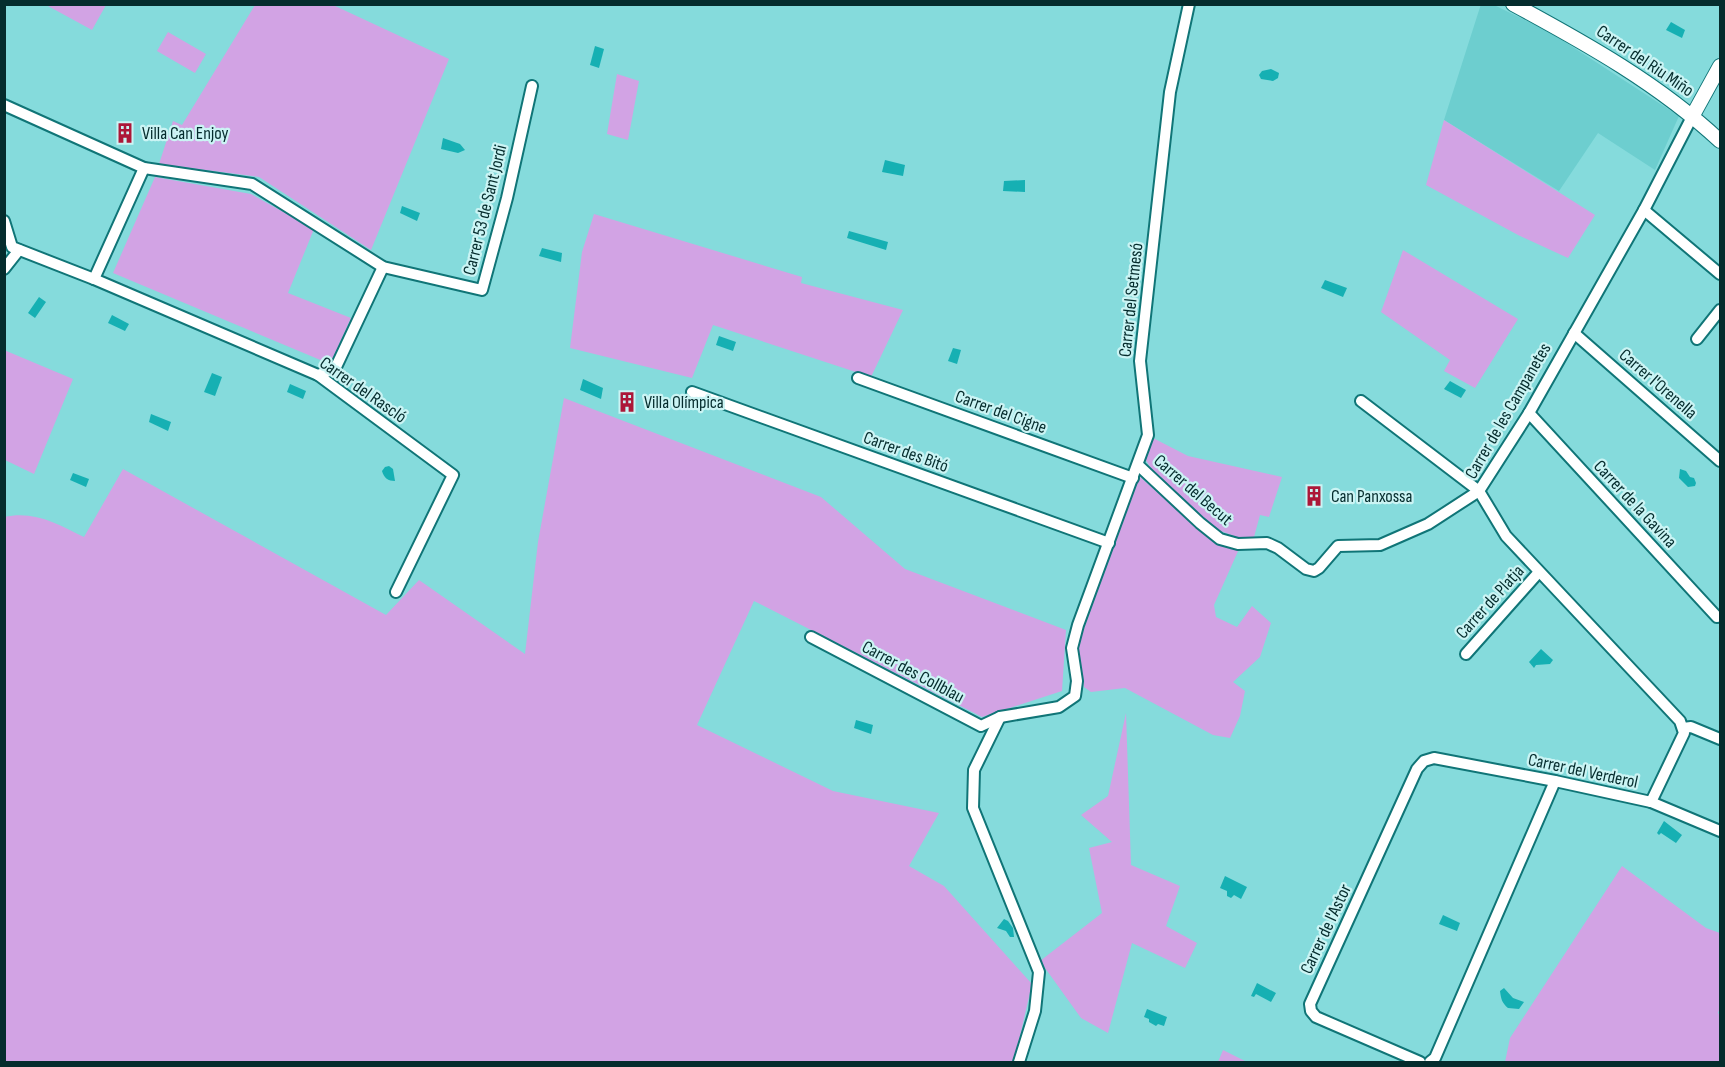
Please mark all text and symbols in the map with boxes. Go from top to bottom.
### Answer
street label: Carrer del Riu Miño [1592,21,1698,101]
building icon: Villa Can Enjoy [113,121,137,145]
place label: Villa Can Enjoy [142,123,229,144]
street label: Carrer 53 de Sant Jordi [459,143,511,277]
street label: Carrer del Setmesó [1115,242,1147,358]
street label: Carrer de les Campanetes [1461,339,1555,483]
street label: Carrer l'Orenella [1615,344,1701,424]
street label: Carrer del Rascló [316,352,410,428]
street label: Carrer del Cigne [952,386,1050,438]
building icon: Villa Olímpica [615,390,639,414]
place label: Villa Olímpica [644,392,724,413]
street label: Carrer des Bitó [861,427,951,477]
street label: Carrer del Becut [1149,450,1237,530]
street label: Carrer de la Gavina [1589,456,1681,552]
building icon: Can Panxossa [1302,484,1326,508]
place label: Can Panxossa [1331,486,1412,507]
street label: Carrer de Platja [1451,561,1529,643]
street label: Carrer des Collblau [858,636,968,708]
street label: Carrer del Verderol [1526,749,1640,793]
street label: Carrer de l'Astor [1296,881,1356,977]

